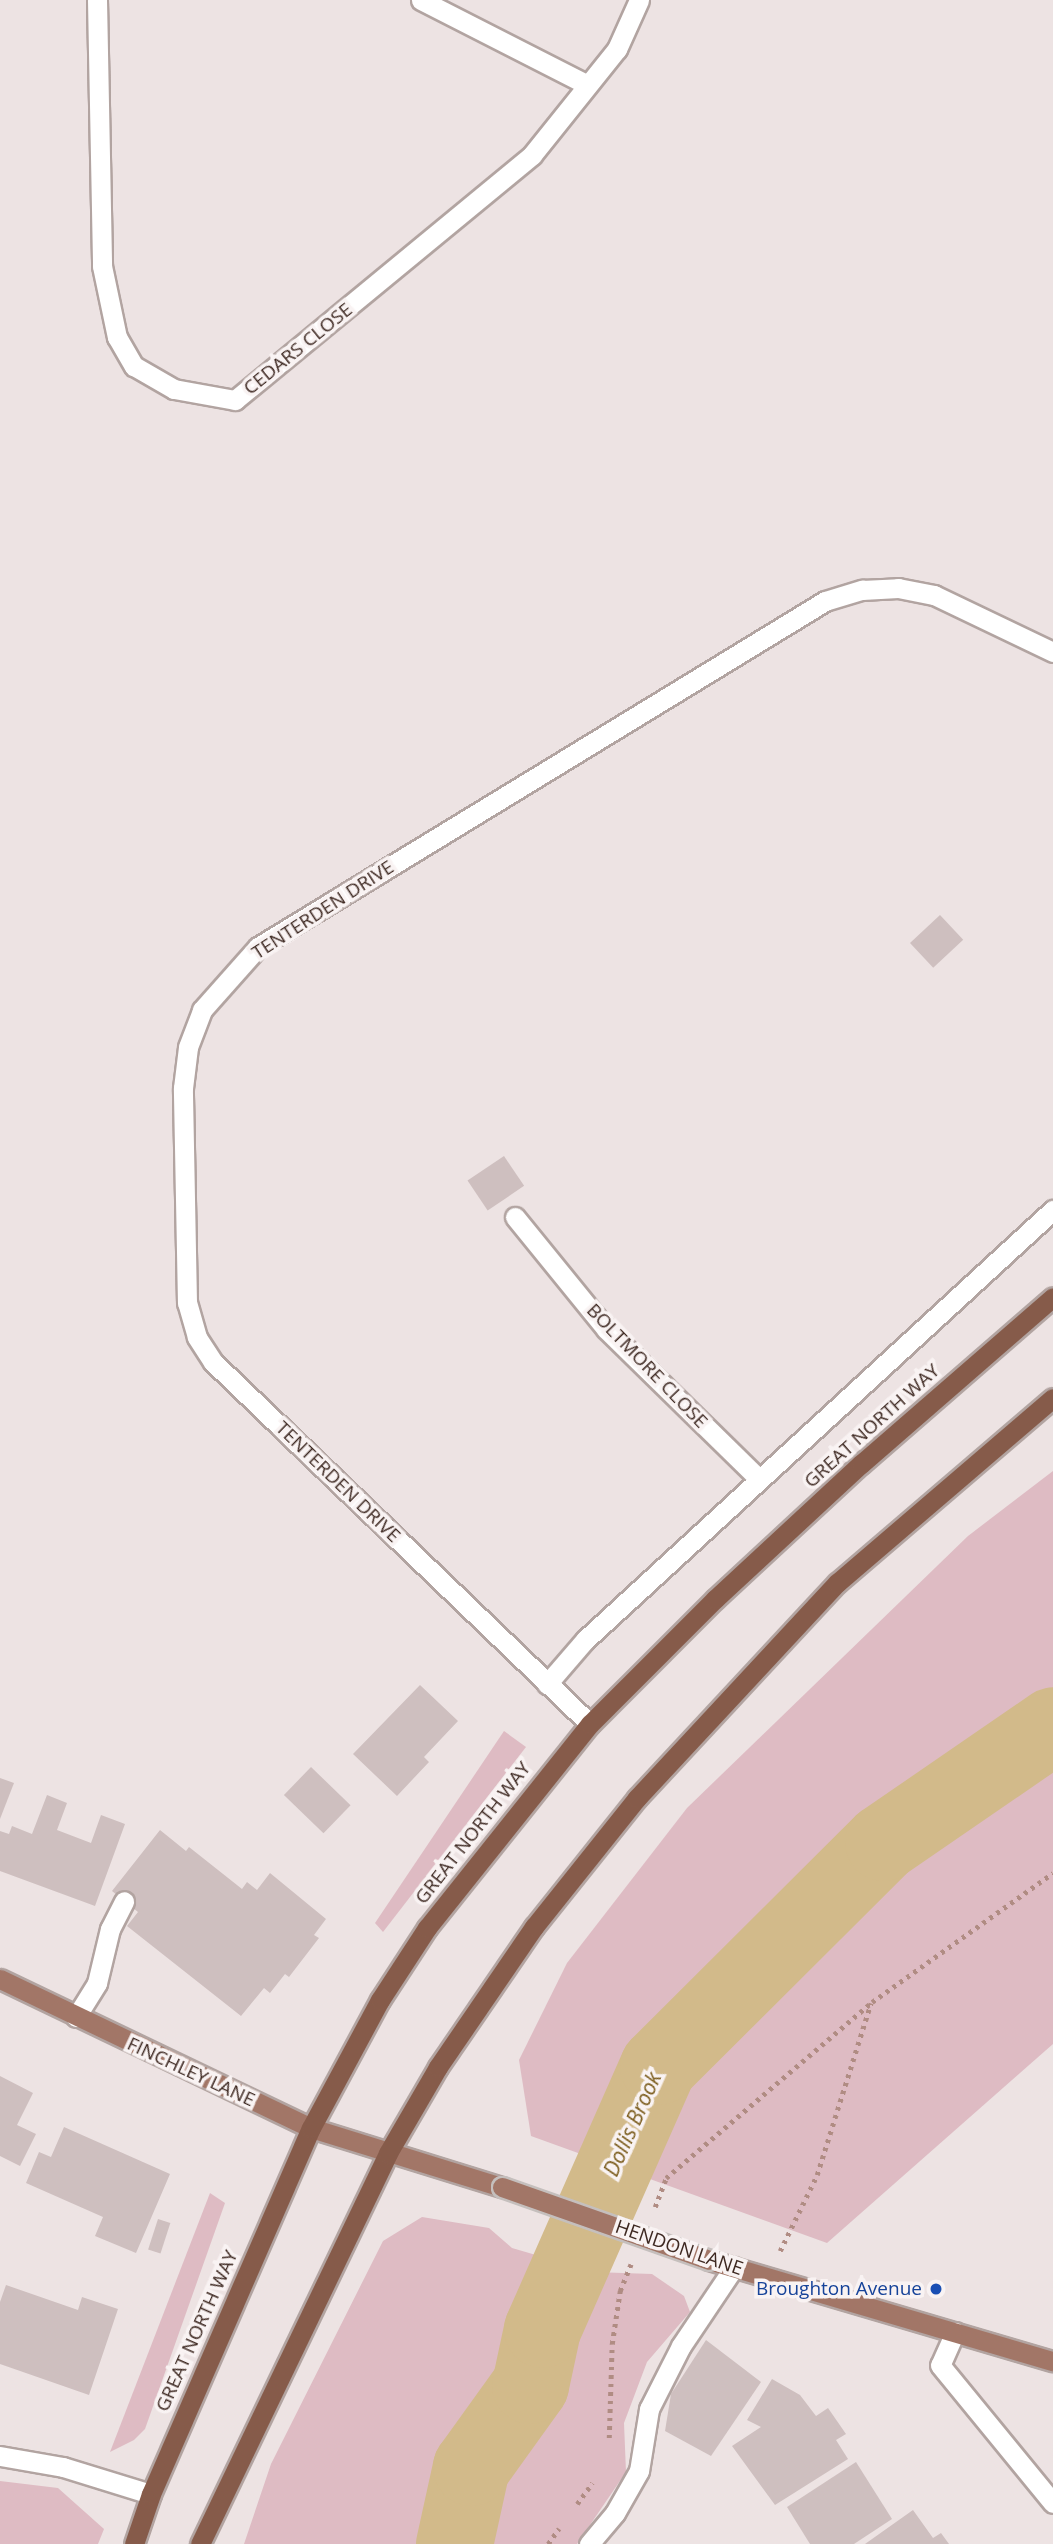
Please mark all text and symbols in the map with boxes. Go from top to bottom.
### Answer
street label: CEDARS CLOSE [239,298,357,400]
street label: TENTERDEN DRIVE [248,856,398,964]
street label: BOLTMORE CLOSE [582,1299,712,1433]
street label: GREAT NORTH WAY [800,1359,944,1493]
street label: TENTERDEN DRIVE [271,1417,405,1547]
street label: GREAT NORTH WAY [410,1757,536,1909]
street label: FINCHLEY LANE [124,2032,258,2112]
water label: Dollis Brook [598,2068,666,2180]
street label: HENDON LANE [612,2215,746,2281]
street label: GREAT NORTH WAY [151,2247,243,2415]
place label: Broughton Avenue [756,2278,922,2300]
marker: Broughton Avenue [928,2281,944,2297]

